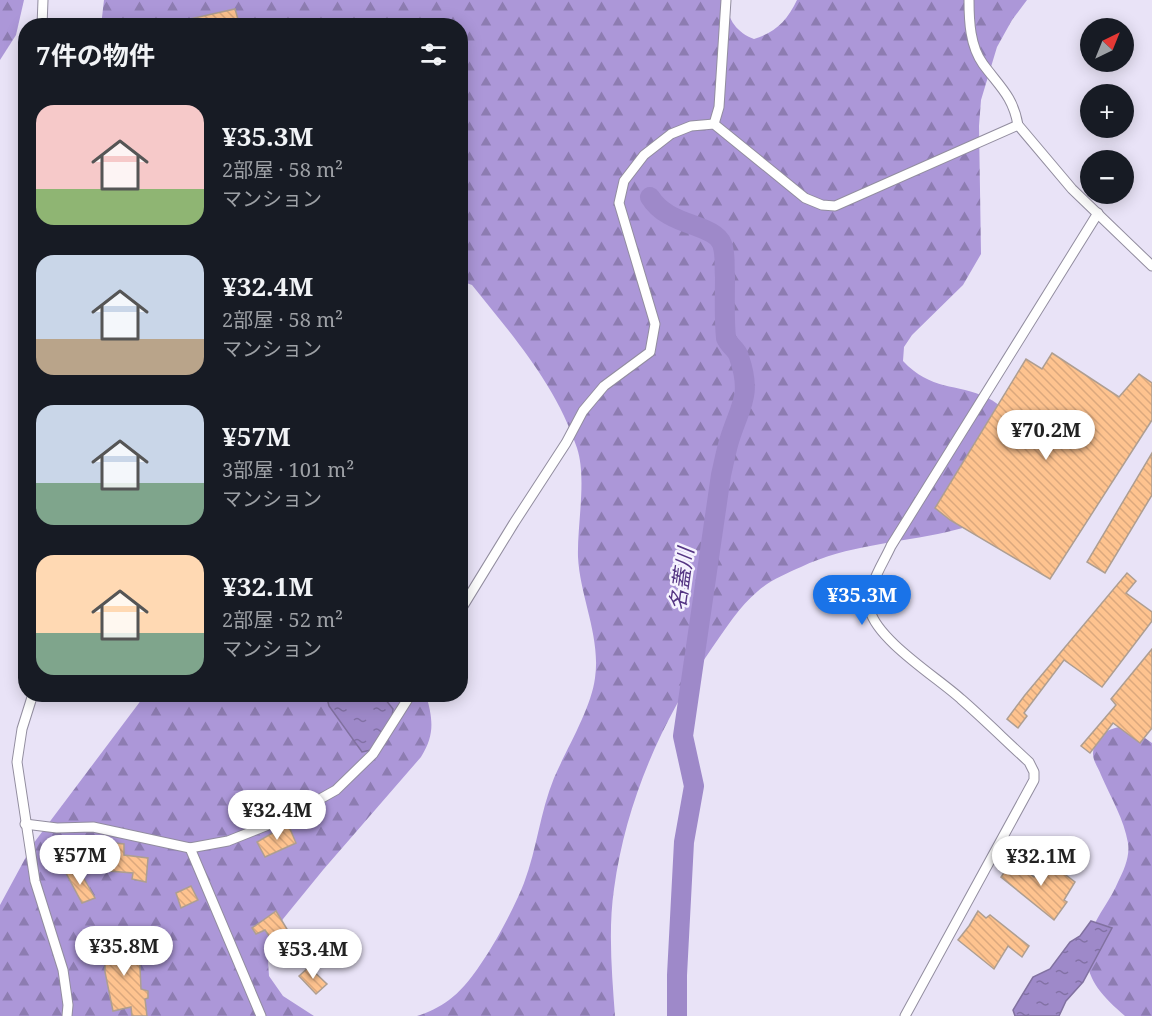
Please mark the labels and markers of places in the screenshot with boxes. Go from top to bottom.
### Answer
pin: ¥70.2M [997,410,1095,461]
pin: ¥35.3M [813,575,911,626]
pin: ¥32.4M [228,790,326,841]
pin: ¥57M [44,835,116,886]
pin: ¥32.1M [992,836,1090,887]
pin: ¥35.8M [75,926,173,977]
pin: ¥53.4M [264,929,362,980]

